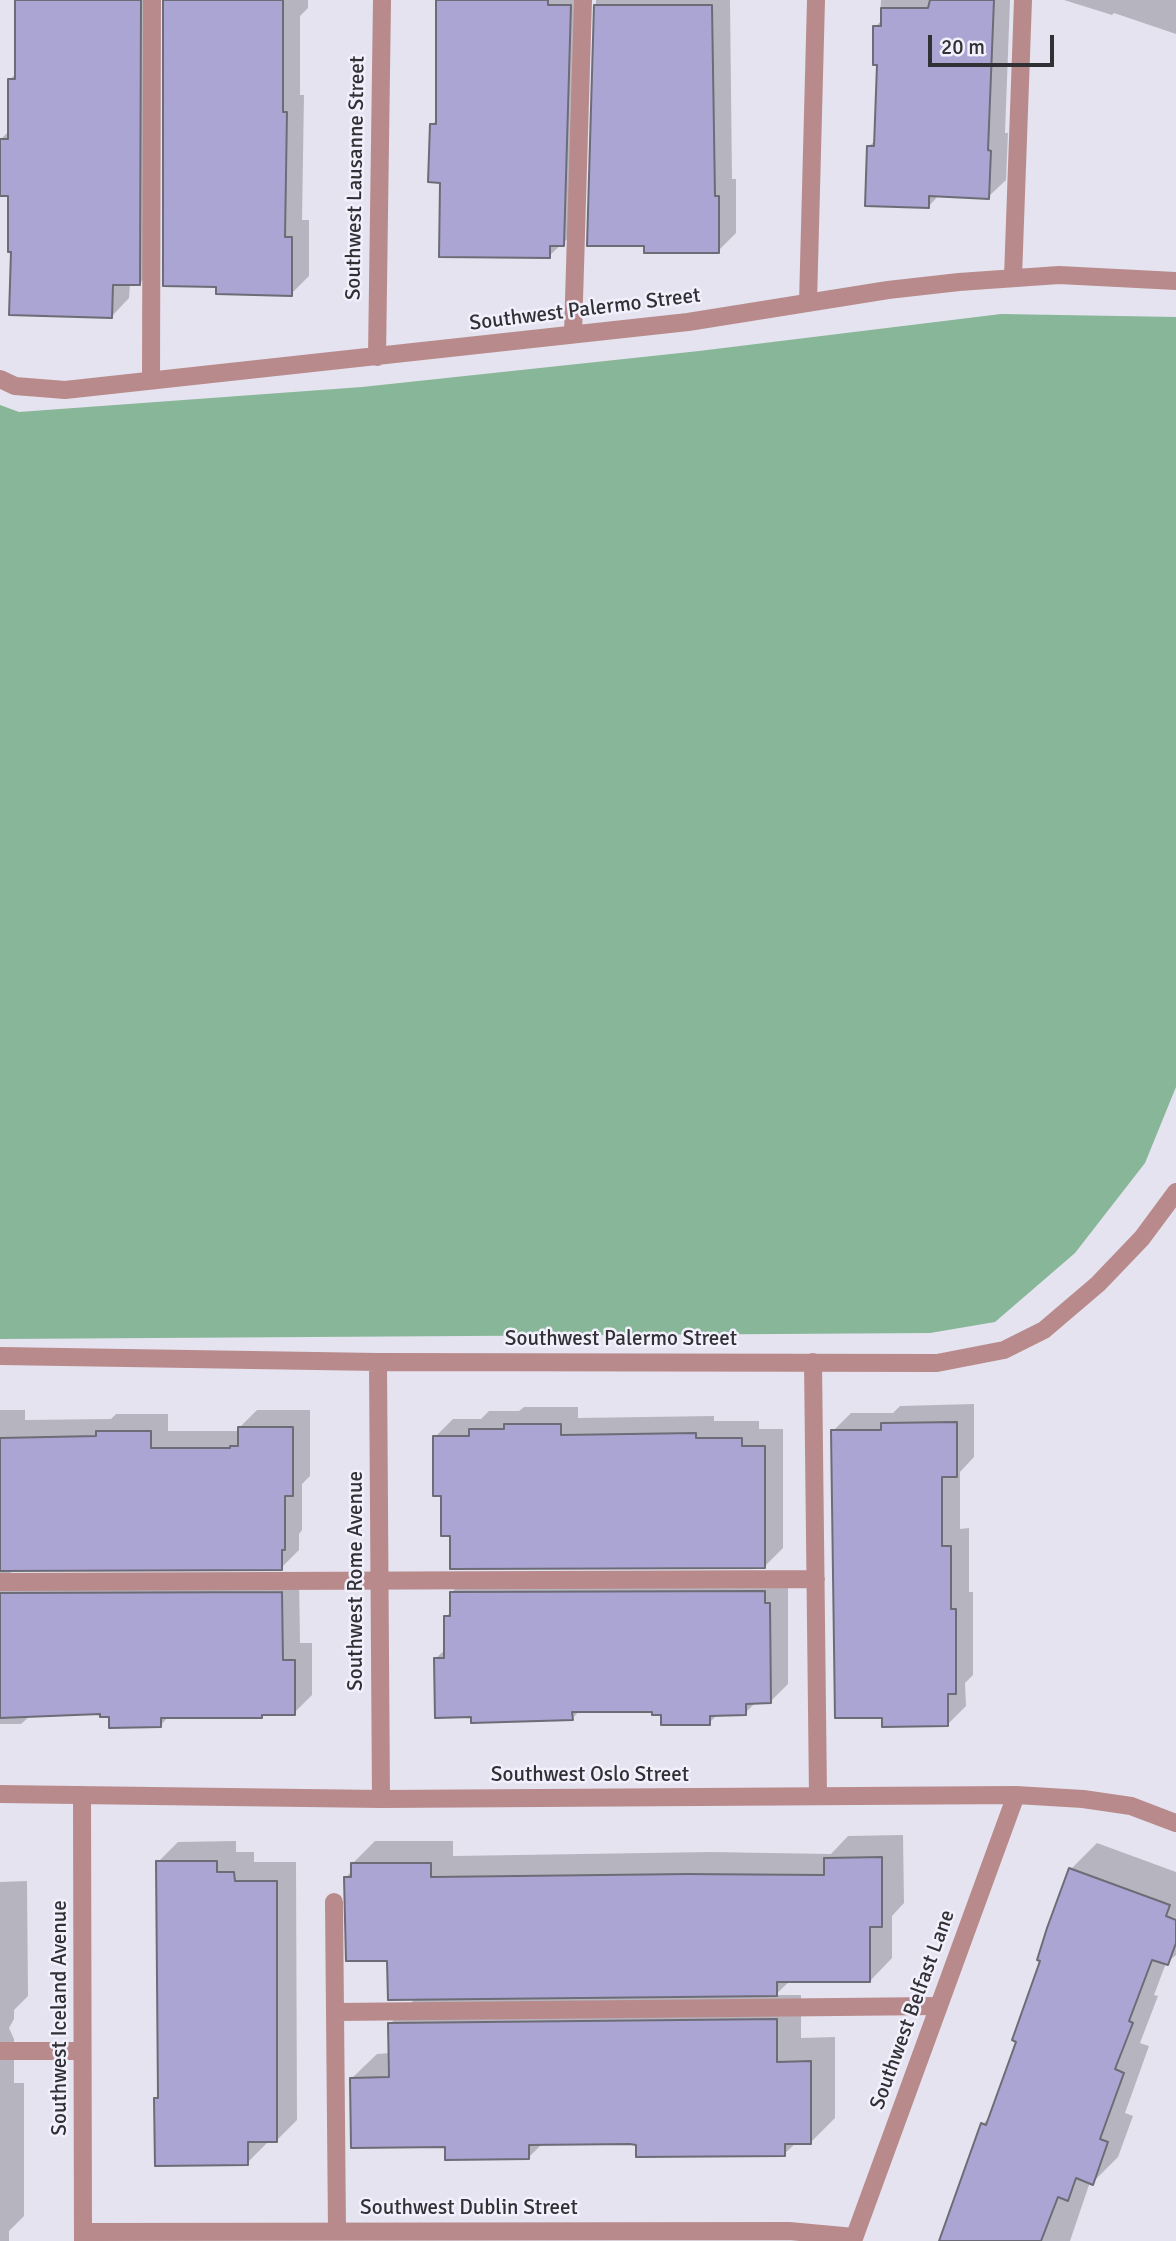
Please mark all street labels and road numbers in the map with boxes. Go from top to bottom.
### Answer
street label: Southwest Lausanne Street [341,56,371,300]
street label: Southwest Palermo Street [468,283,702,337]
street label: Southwest Palermo Street [505,1326,737,1352]
street label: Southwest Rome Avenue [343,1471,369,1691]
street label: Southwest Oslo Street [491,1762,689,1788]
street label: Southwest Iceland Avenue [47,1900,73,2136]
street label: Southwest Belfast Lane [865,1907,961,2113]
street label: Southwest Dublin Street [360,2195,578,2221]

